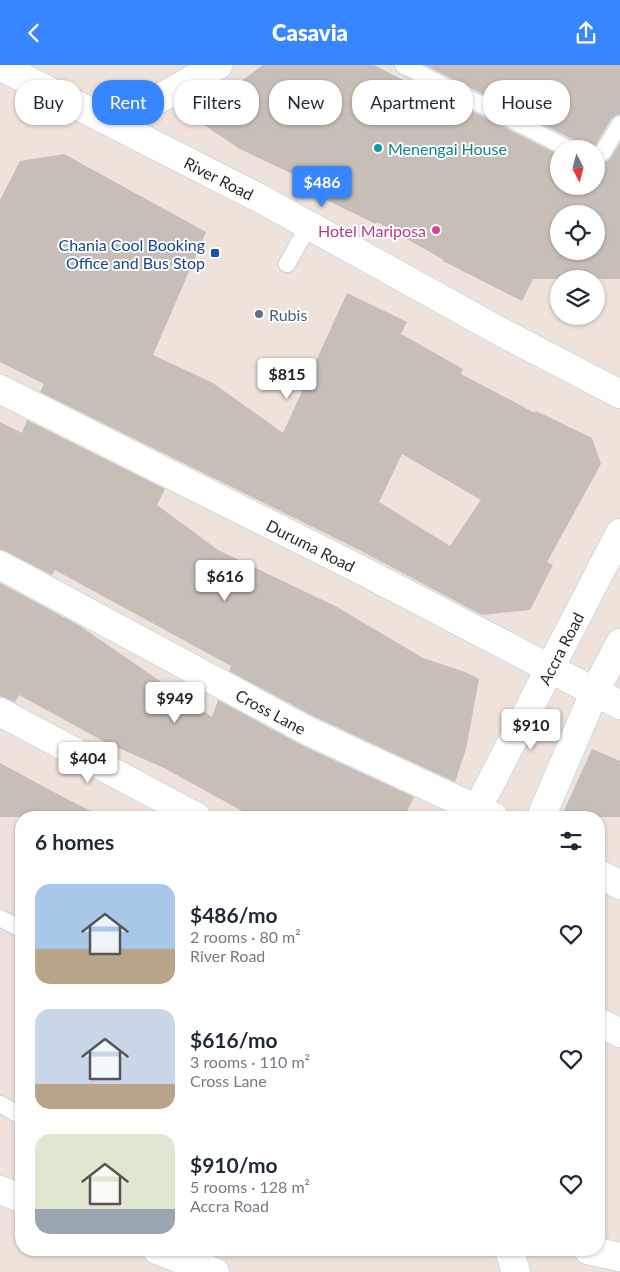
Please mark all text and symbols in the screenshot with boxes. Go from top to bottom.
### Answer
icon: back [20,19,48,47]
text: Casavia [272,19,348,46]
icon: share [572,19,600,47]
chip: Buy [15,80,82,125]
chip: Rent [92,80,164,125]
chip: Filters [174,80,259,125]
chip: New [269,80,342,125]
chip: Apartment [352,80,473,125]
chip: House [483,80,570,125]
place label: Menengai House [388,139,507,158]
north arrow [550,140,605,195]
map controls [550,140,605,325]
marker: Menengai House [372,142,384,154]
street label: River Road [181,152,257,203]
pin: $486 [292,165,352,208]
text: $486 [303,172,341,191]
button: locate [550,205,605,260]
place label: Hotel Mariposa [318,221,426,240]
marker: Hotel Mariposa [430,224,442,236]
place label: Chania Cool Booking Office and Bus Stop [58,235,205,272]
marker: Chania Cool Booking Office and Bus Stop [209,247,221,259]
button: layers [550,270,605,325]
place label: Rubis [269,305,307,324]
marker: Rubis [253,308,265,320]
pin: $815 [257,357,317,400]
text: $815 [268,364,306,383]
street label: Duruma Road [264,515,358,575]
pin: $616 [195,559,255,602]
text: $616 [206,566,244,585]
street label: Accra Road [534,609,587,688]
pin: $949 [145,681,205,724]
street label: Cross Lane [233,685,309,738]
text: $949 [156,688,194,707]
pin: $910 [501,709,561,751]
text: $910 [512,715,550,734]
pin: $404 [58,741,118,784]
text: $404 [69,748,107,767]
icon: filters [557,827,585,855]
text: 6 homes [35,829,114,854]
text: $486/mo [190,902,278,927]
icon: home [75,904,135,964]
icon: heart [557,920,585,948]
text: 2 rooms · 80 m² [190,927,301,946]
text: River Road [190,946,265,965]
text: $616/mo [190,1027,278,1052]
icon: home [75,1029,135,1089]
icon: heart [557,1045,585,1073]
text: 3 rooms · 110 m² [190,1052,310,1071]
text: Cross Lane [190,1071,267,1090]
text: $910/mo [190,1152,278,1177]
icon: home [75,1154,135,1214]
icon: heart [557,1170,585,1198]
text: 5 rooms · 128 m² [190,1177,310,1196]
text: Accra Road [190,1196,269,1215]

